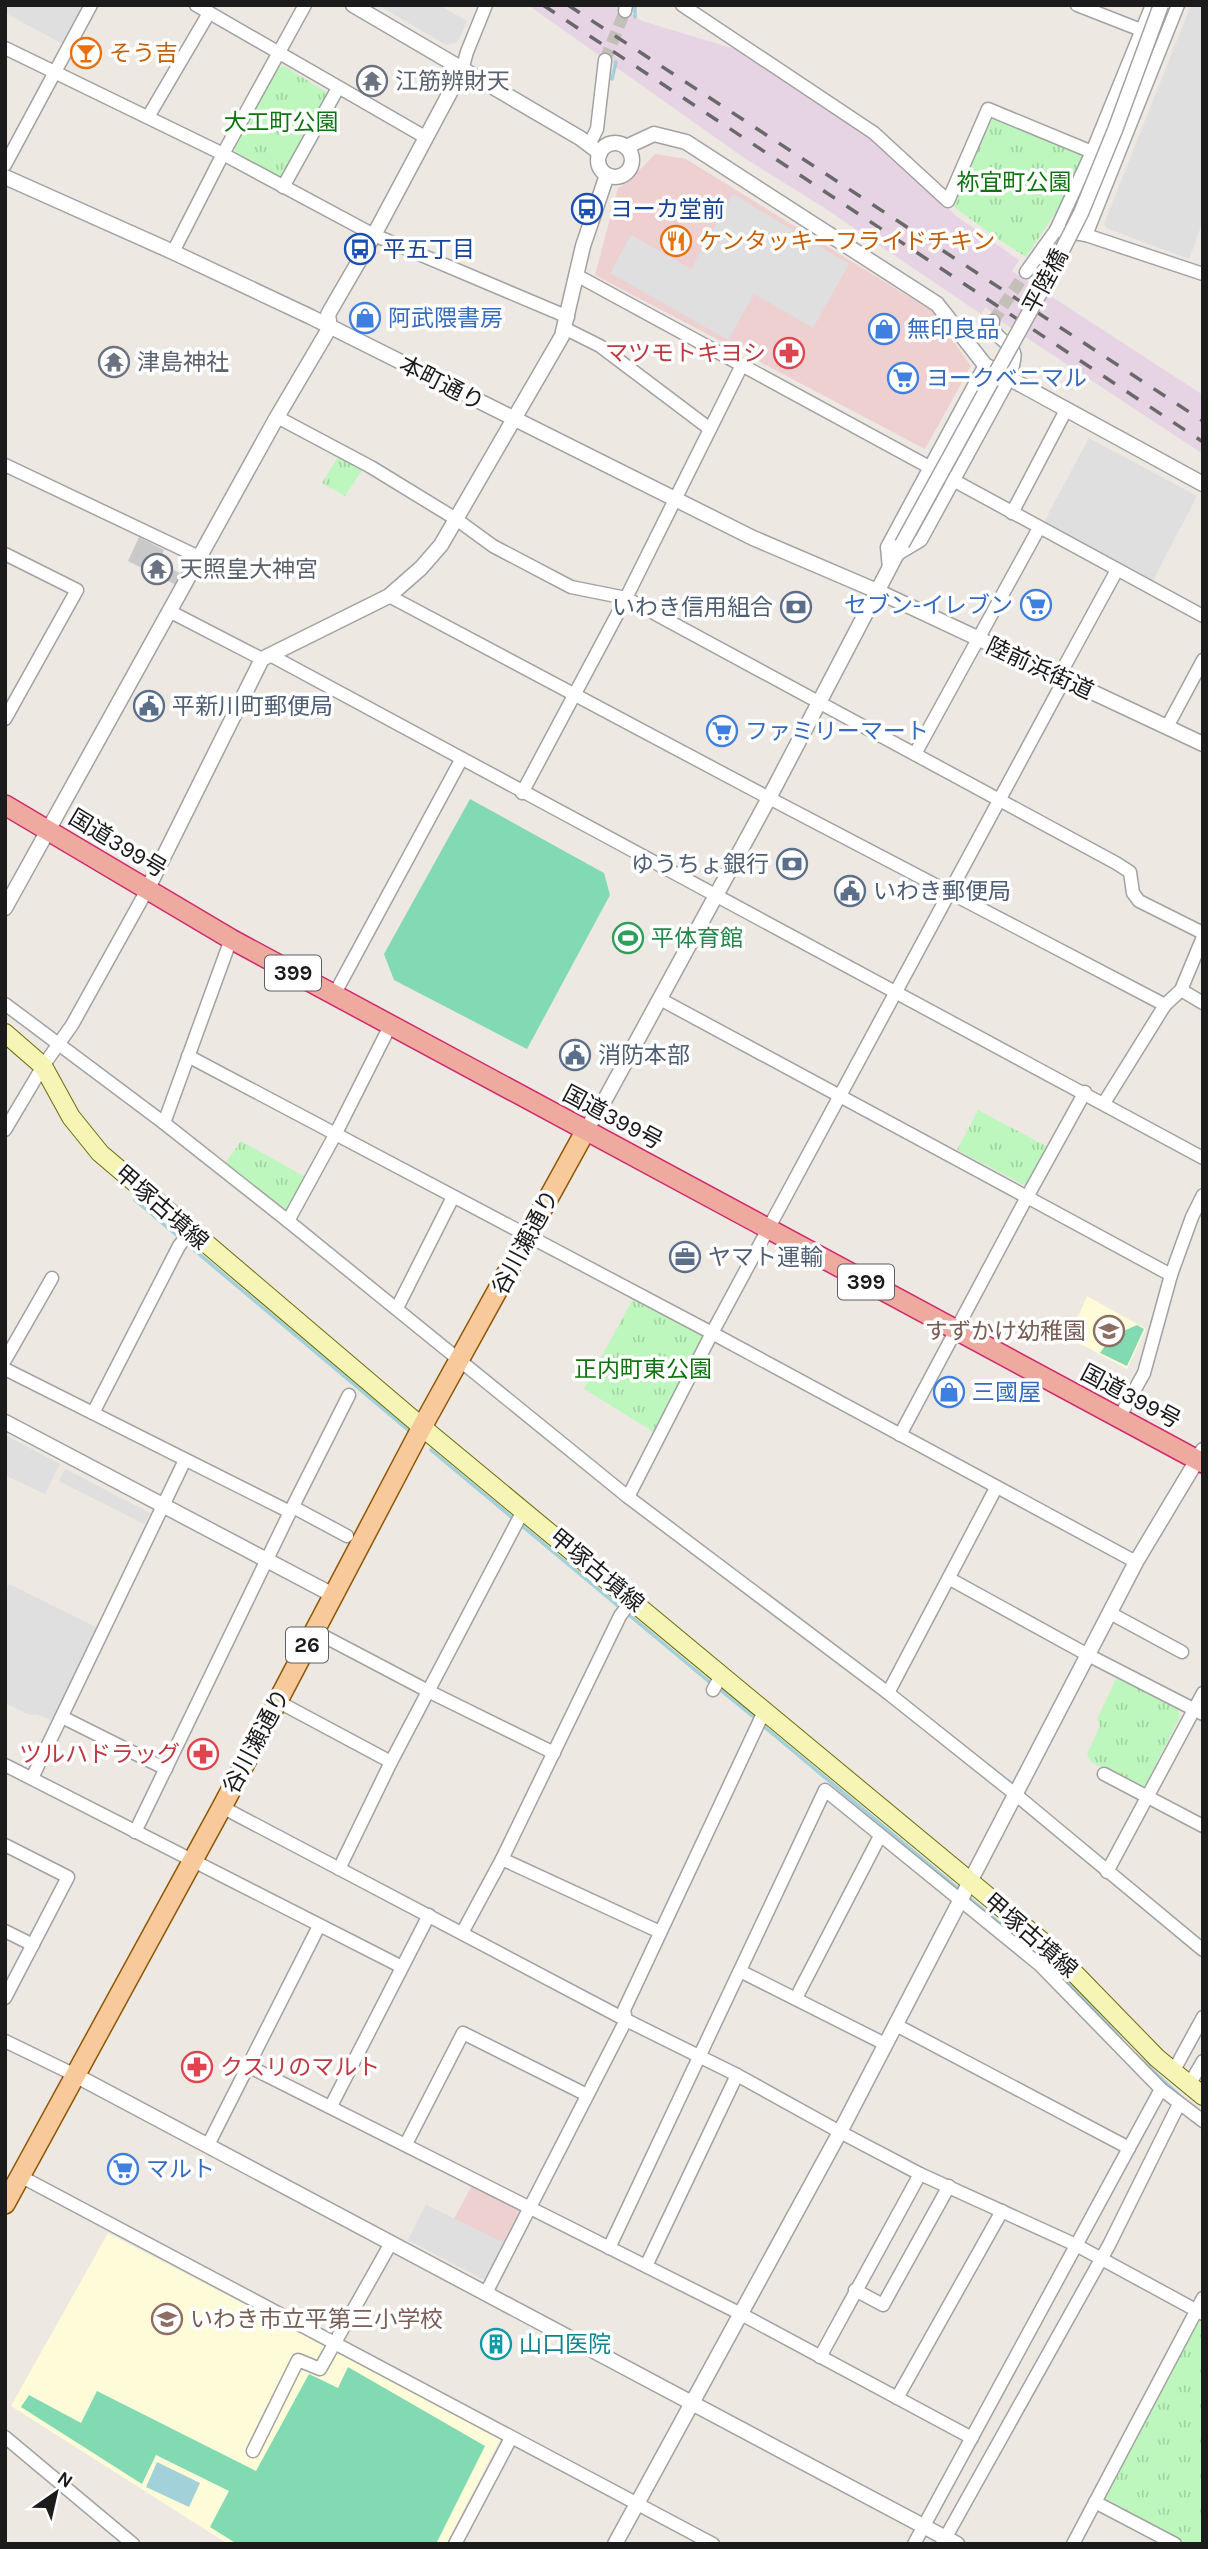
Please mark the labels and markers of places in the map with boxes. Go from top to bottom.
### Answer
bar icon: そう吉 [69,36,103,70]
place label: そう吉 [109,40,178,67]
temple icon: 江筋辨財天 [355,64,389,98]
place label: 江筋辨財天 [395,68,510,95]
bus stop icon: ヨーカ堂前 [570,192,604,226]
place label: ヨーカ堂前 [610,196,725,223]
restaurant icon: ケンタッキーフライドチキン [659,224,693,258]
place label: ケンタッキーフライドチキン [699,228,995,255]
bus stop icon: 平五丁目 [343,232,377,266]
place label: 平五丁目 [383,236,475,263]
shop icon: 阿武隈書房 [348,301,382,335]
place label: 阿武隈書房 [388,305,503,332]
shop icon: 無印良品 [867,312,901,346]
place label: 無印良品 [907,316,999,343]
pharmacy icon: マツモトキヨシ [772,336,806,370]
place label: マツモトキヨシ [605,340,766,367]
temple icon: 津島神社 [97,345,131,379]
place label: 津島神社 [137,349,229,376]
supermarket icon: ヨークベニマル [886,361,920,395]
place label: ヨークベニマル [926,365,1087,392]
temple icon: 天照皇大神宮 [140,552,174,586]
place label: 天照皇大神宮 [180,556,318,583]
supermarket icon: セブン-イレブン [1019,588,1053,622]
bank icon: いわき信用組合 [779,590,813,624]
place label: セブン-イレブン [844,592,1013,619]
place label: いわき信用組合 [612,594,773,621]
public building icon: 平新川町郵便局 [132,689,166,723]
place label: 平新川町郵便局 [172,693,333,720]
supermarket icon: ファミリーマート [705,714,739,748]
place label: ファミリーマート [745,718,929,745]
bank icon: ゆうちょ銀行 [775,847,809,881]
place label: ゆうちょ銀行 [631,851,769,878]
public building icon: いわき郵便局 [833,874,867,908]
place label: いわき郵便局 [873,878,1011,905]
sports icon: 平体育館 [611,921,645,955]
place label: 平体育館 [651,925,743,952]
public building icon: 消防本部 [558,1038,592,1072]
place label: 消防本部 [598,1042,690,1069]
office icon: ヤマト運輸 [668,1240,702,1274]
place label: ヤマト運輸 [708,1244,823,1271]
school or university icon: すずかけ幼稚園 [1092,1314,1126,1348]
place label: すずかけ幼稚園 [925,1318,1086,1345]
shop icon: 三國屋 [932,1375,966,1409]
place label: 三國屋 [972,1379,1041,1406]
pharmacy icon: ツルハドラッグ [186,1737,220,1771]
place label: ツルハドラッグ [19,1741,180,1768]
pharmacy icon: クスリのマルト [180,2050,214,2084]
place label: クスリのマルト [220,2054,380,2081]
supermarket icon: マルト [106,2152,140,2186]
place label: マルト [146,2156,215,2183]
school or university icon: いわき市立平第三小学校 [150,2302,184,2336]
place label: いわき市立平第三小学校 [190,2306,443,2333]
building icon: 山口医院 [479,2327,513,2361]
place label: 山口医院 [519,2331,611,2358]

